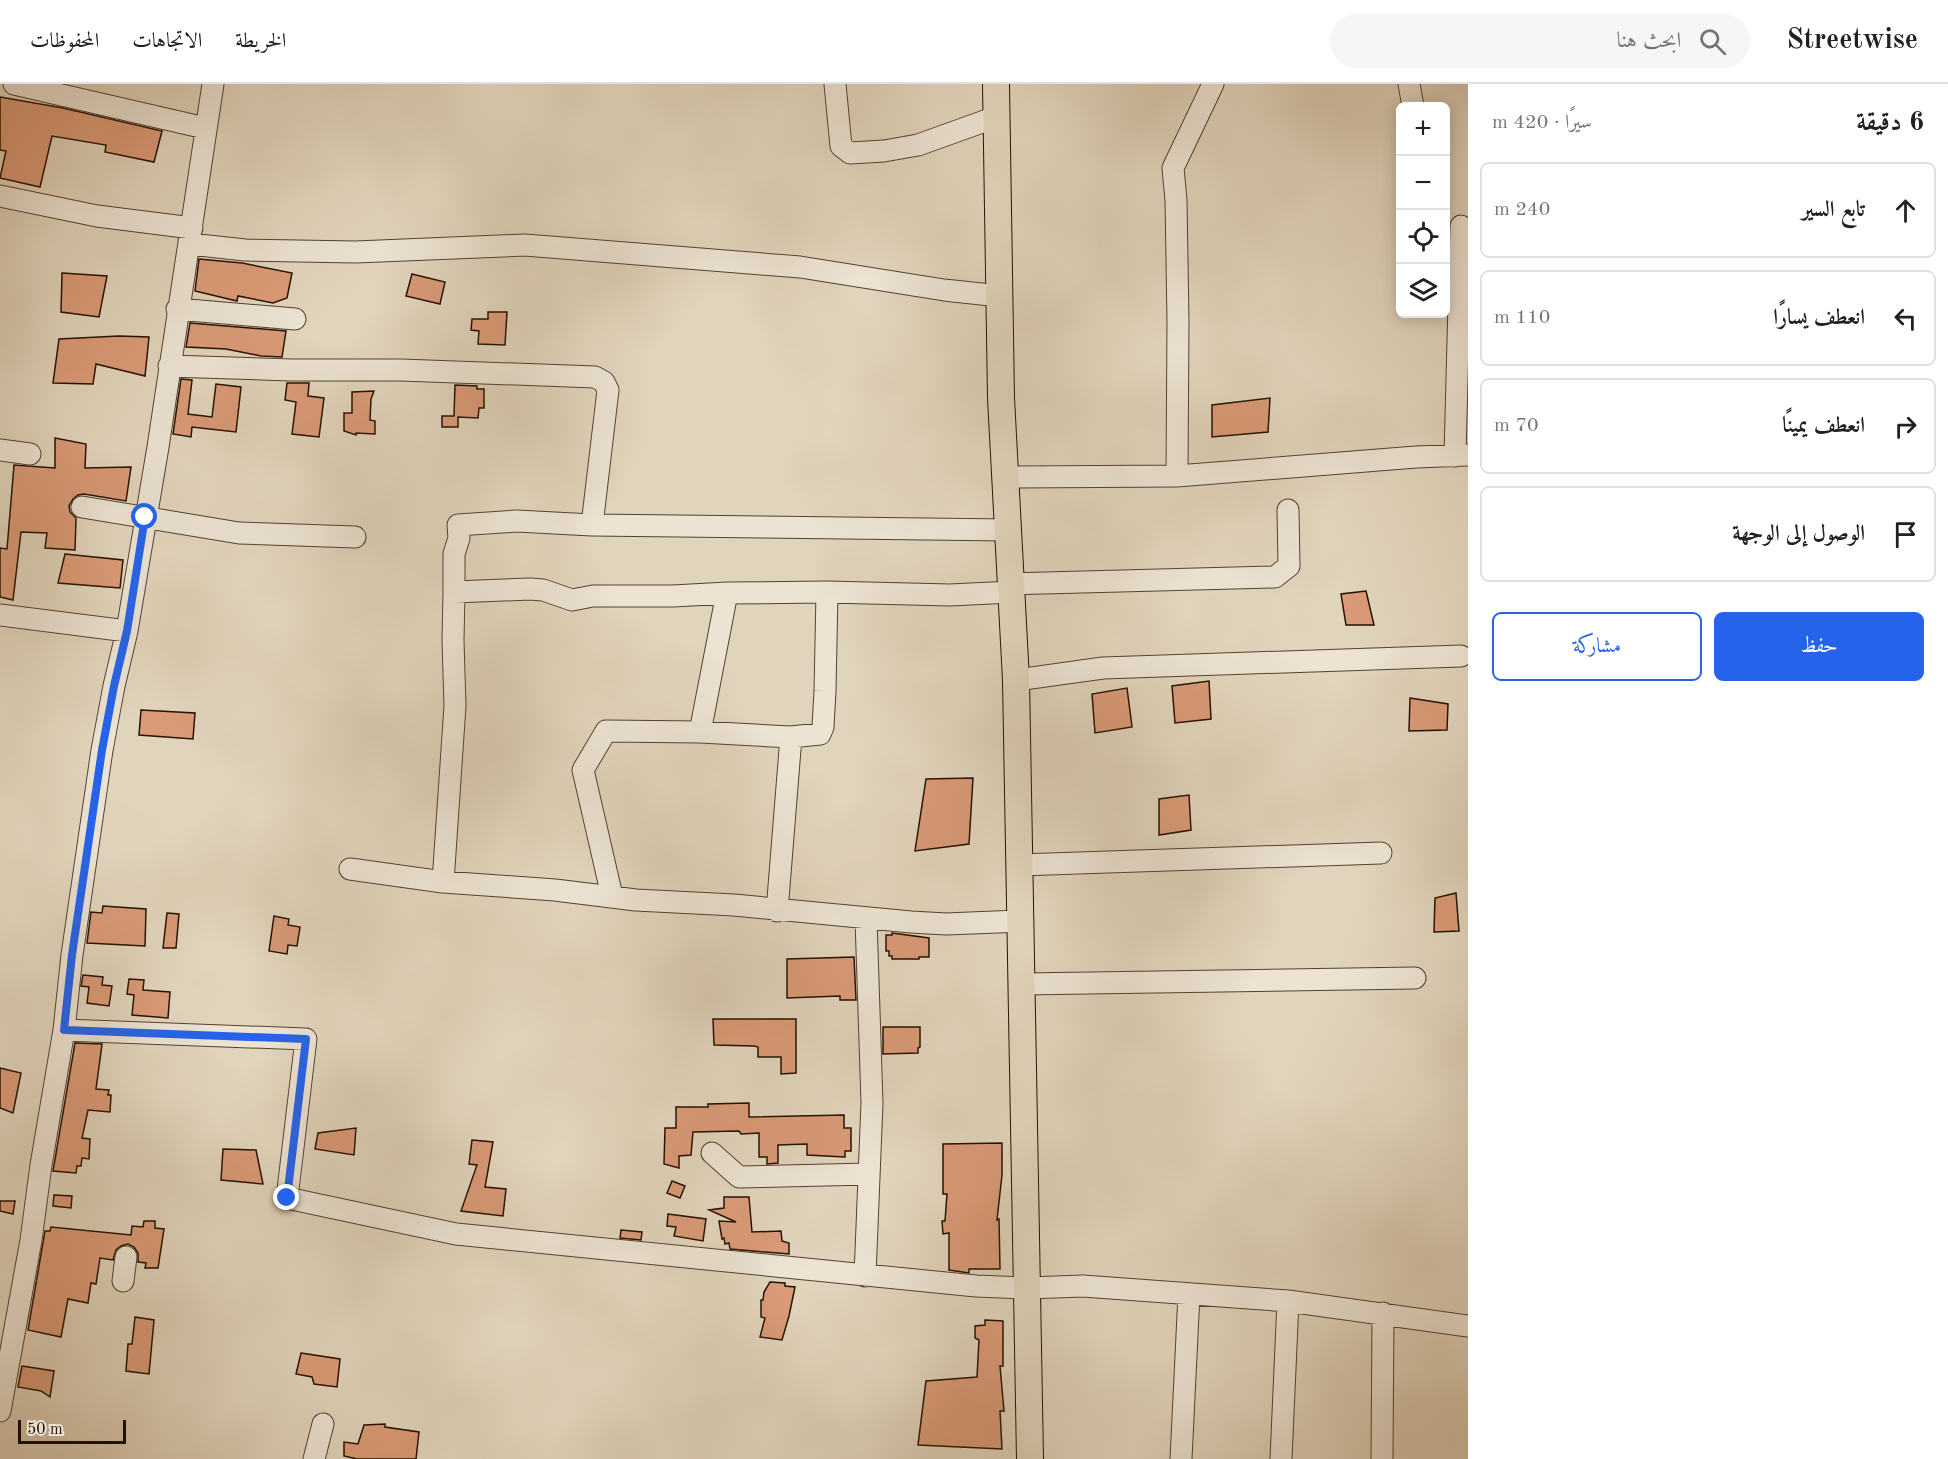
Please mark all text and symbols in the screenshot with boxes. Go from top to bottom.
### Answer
search box [1330,14,1750,68]
icon: search [1696,25,1729,58]
text: Streetwise [1786,27,1918,55]
text: ابحث هنا [1617,30,1681,52]
text: المحفوظات [30,31,99,52]
text: الاتجاهات [132,31,202,52]
text: الخريطة [235,31,286,52]
map controls [1396,102,1450,318]
button: + [1396,102,1450,156]
text: 6 دقيقة [1856,110,1924,136]
text: سيرًا · 420 m [1492,113,1592,133]
button: − [1396,156,1450,210]
icon: ahead [1889,194,1922,227]
text: تابع السير [1801,199,1865,221]
text: 240 m [1494,200,1550,220]
button: locate [1396,210,1450,264]
button: layers [1396,264,1450,318]
icon: left [1889,302,1922,335]
text: انعطف يسارًا [1773,307,1865,329]
text: 110 m [1494,308,1550,328]
icon: right [1889,410,1922,443]
text: انعطف يمينًا [1782,415,1865,437]
text: 70 m [1494,416,1539,436]
route start [131,503,157,529]
icon: arrive [1889,518,1922,551]
text: الوصول إلى الوجهة [1732,523,1865,545]
button: مشاركة [1492,612,1702,681]
button: حفظ [1714,612,1924,681]
route end [273,1184,299,1210]
scale bar [18,1417,126,1444]
text: 50 m [27,1422,63,1438]

